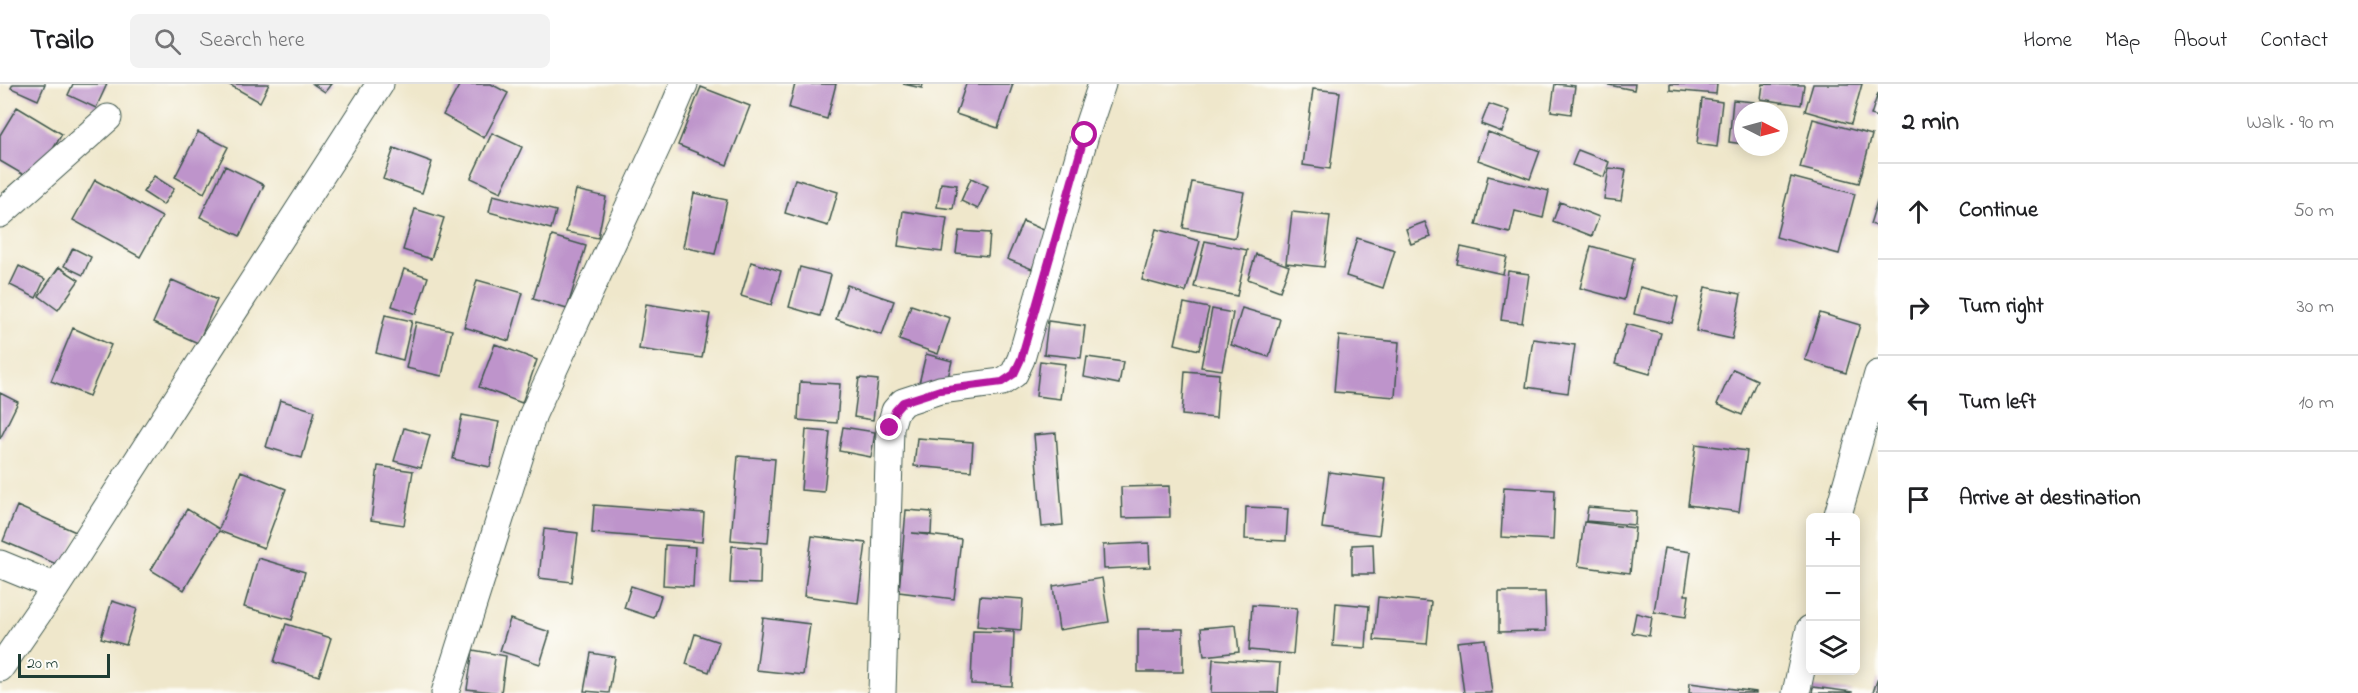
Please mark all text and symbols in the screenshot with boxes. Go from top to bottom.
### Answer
search box [130,14,550,68]
text: Trailo [30,21,94,62]
icon: search [151,25,184,58]
text: Search here [199,25,305,57]
text: Home [2023,26,2072,56]
text: Map [2105,26,2140,56]
text: About [2173,26,2227,56]
text: Contact [2260,26,2328,56]
north arrow [1734,102,1788,156]
text: 2 min [1902,104,1959,142]
text: Walk · 90 m [2246,109,2334,138]
route start [1071,121,1097,147]
icon: ahead [1902,195,1935,228]
text: Continue [1959,195,2038,227]
text: 50 m [2293,197,2334,226]
icon: right [1902,291,1935,324]
text: Turn right [1959,291,2044,323]
text: 30 m [2297,293,2334,322]
icon: left [1902,387,1935,420]
text: Turn left [1959,387,2036,419]
text: 10 m [2298,389,2334,418]
route end [876,414,902,440]
icon: arrive [1902,483,1935,516]
text: Arrive at destination [1959,483,2141,515]
map controls [1806,513,1860,675]
button: + [1806,513,1860,567]
button: − [1806,567,1860,621]
button: layers [1806,621,1860,675]
scale bar [18,651,110,678]
text: 20 m [27,652,58,676]

